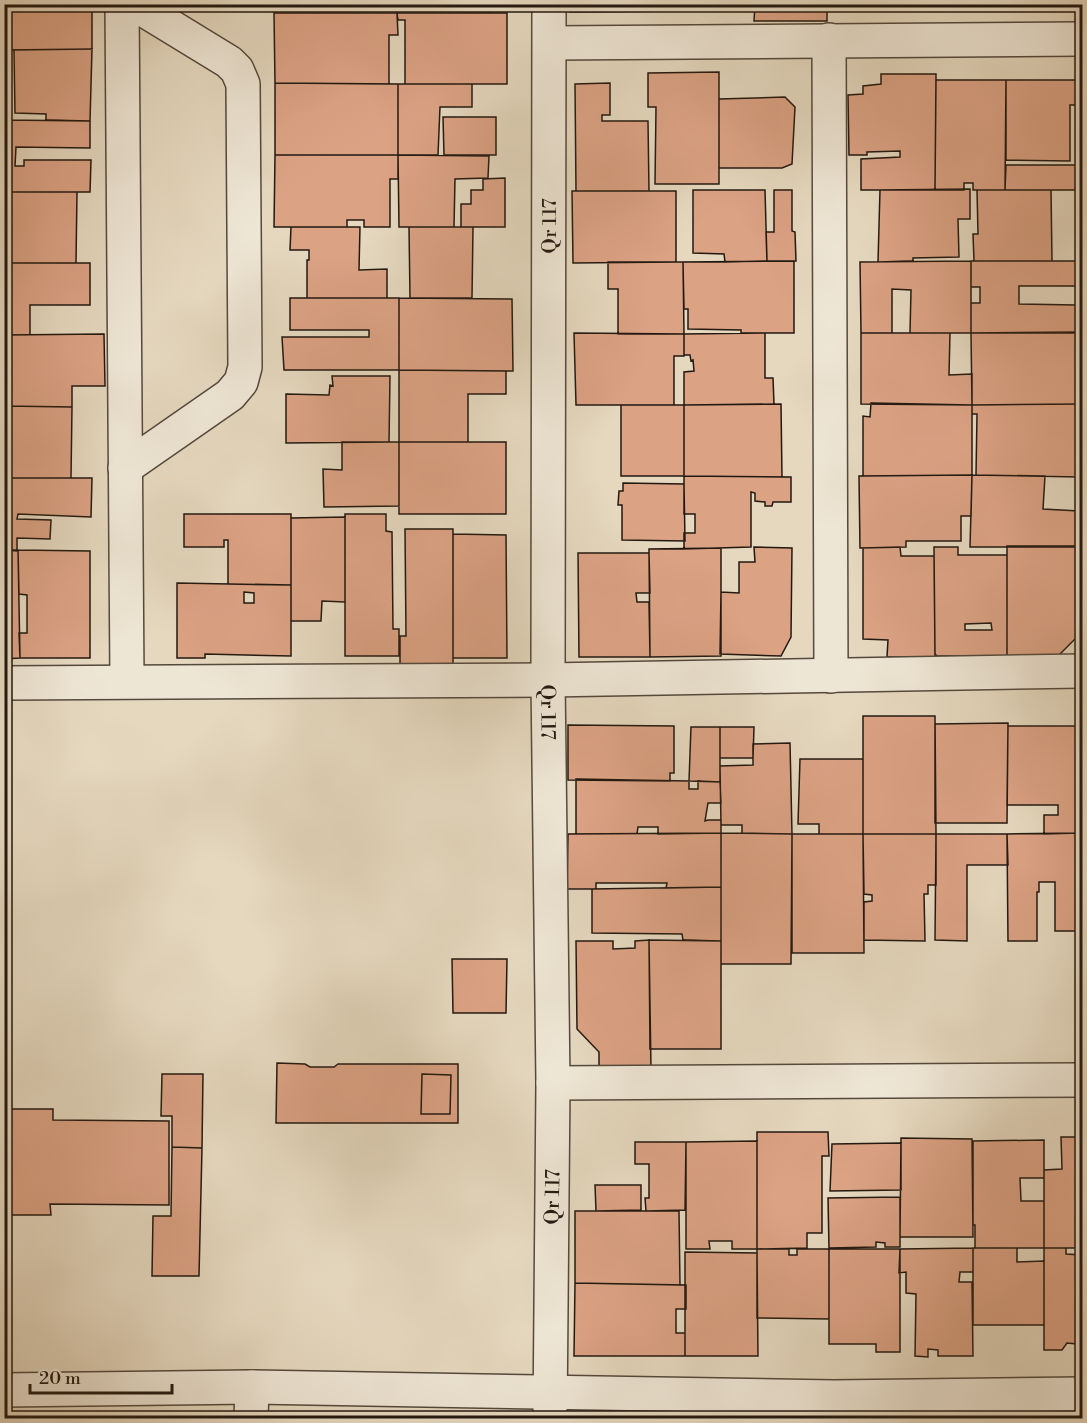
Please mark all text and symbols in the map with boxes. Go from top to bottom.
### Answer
street label: Qr 117 [538,198,563,254]
street label: Qr 117 [534,684,560,740]
street label: Qr 117 [541,1169,566,1225]
scale bar [30,1357,172,1395]
text: 20 m [39,1367,81,1390]

